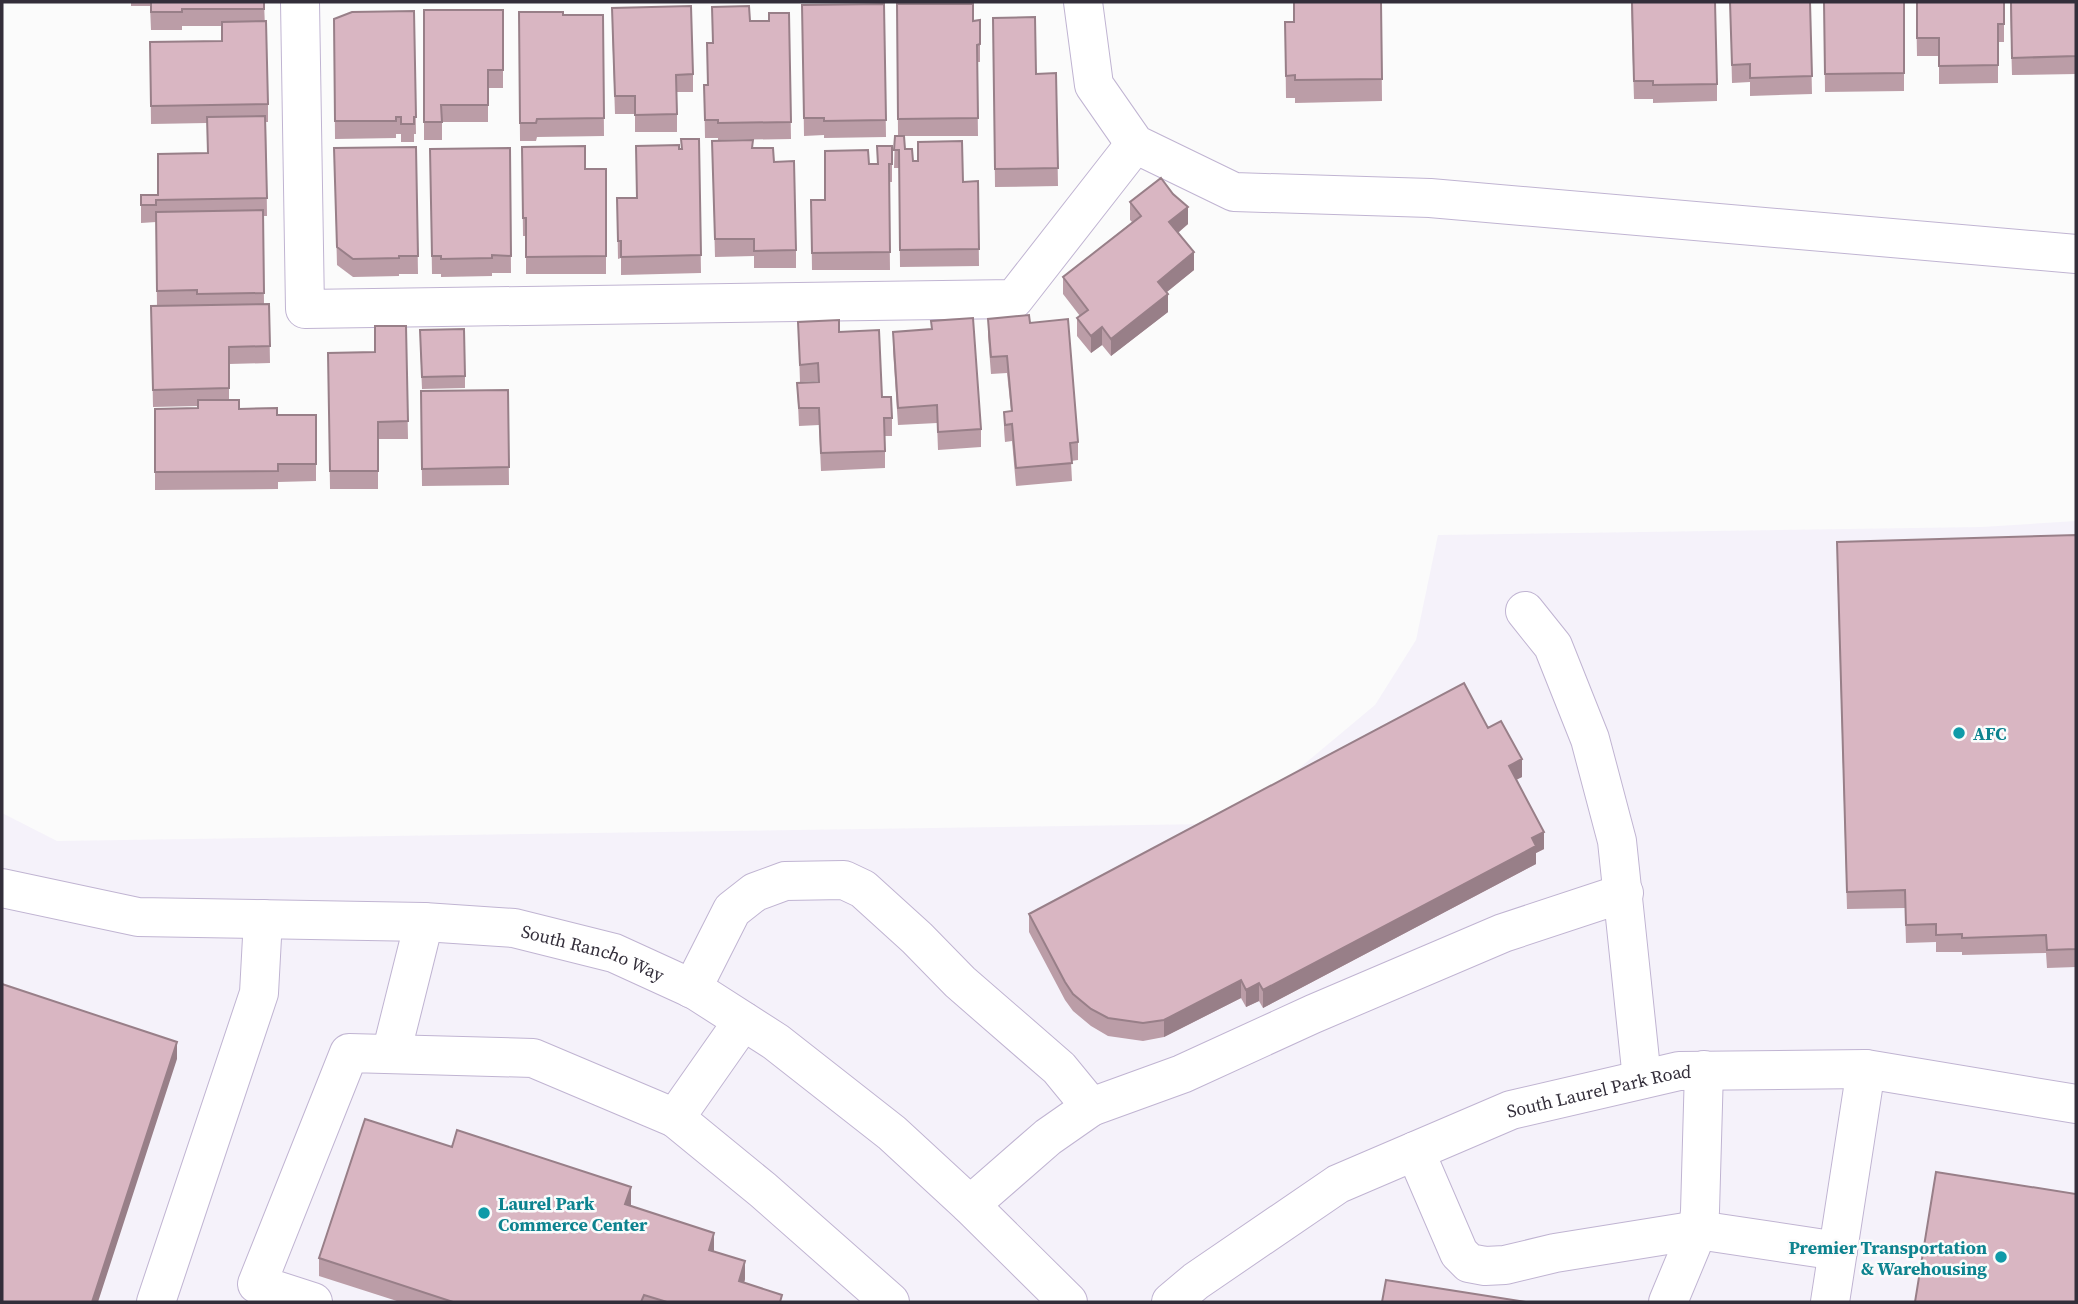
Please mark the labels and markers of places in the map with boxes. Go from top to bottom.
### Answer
place label: AFC [1973,721,2007,746]
marker: AFC [1951,725,1967,741]
place label: Laurel Park Commerce Center [498,1191,648,1237]
marker: Laurel Park Commerce Center [476,1205,492,1221]
place label: Premier Transportation & Warehousing [1789,1235,1987,1281]
marker: Premier Transportation & Warehousing [1993,1249,2009,1265]

